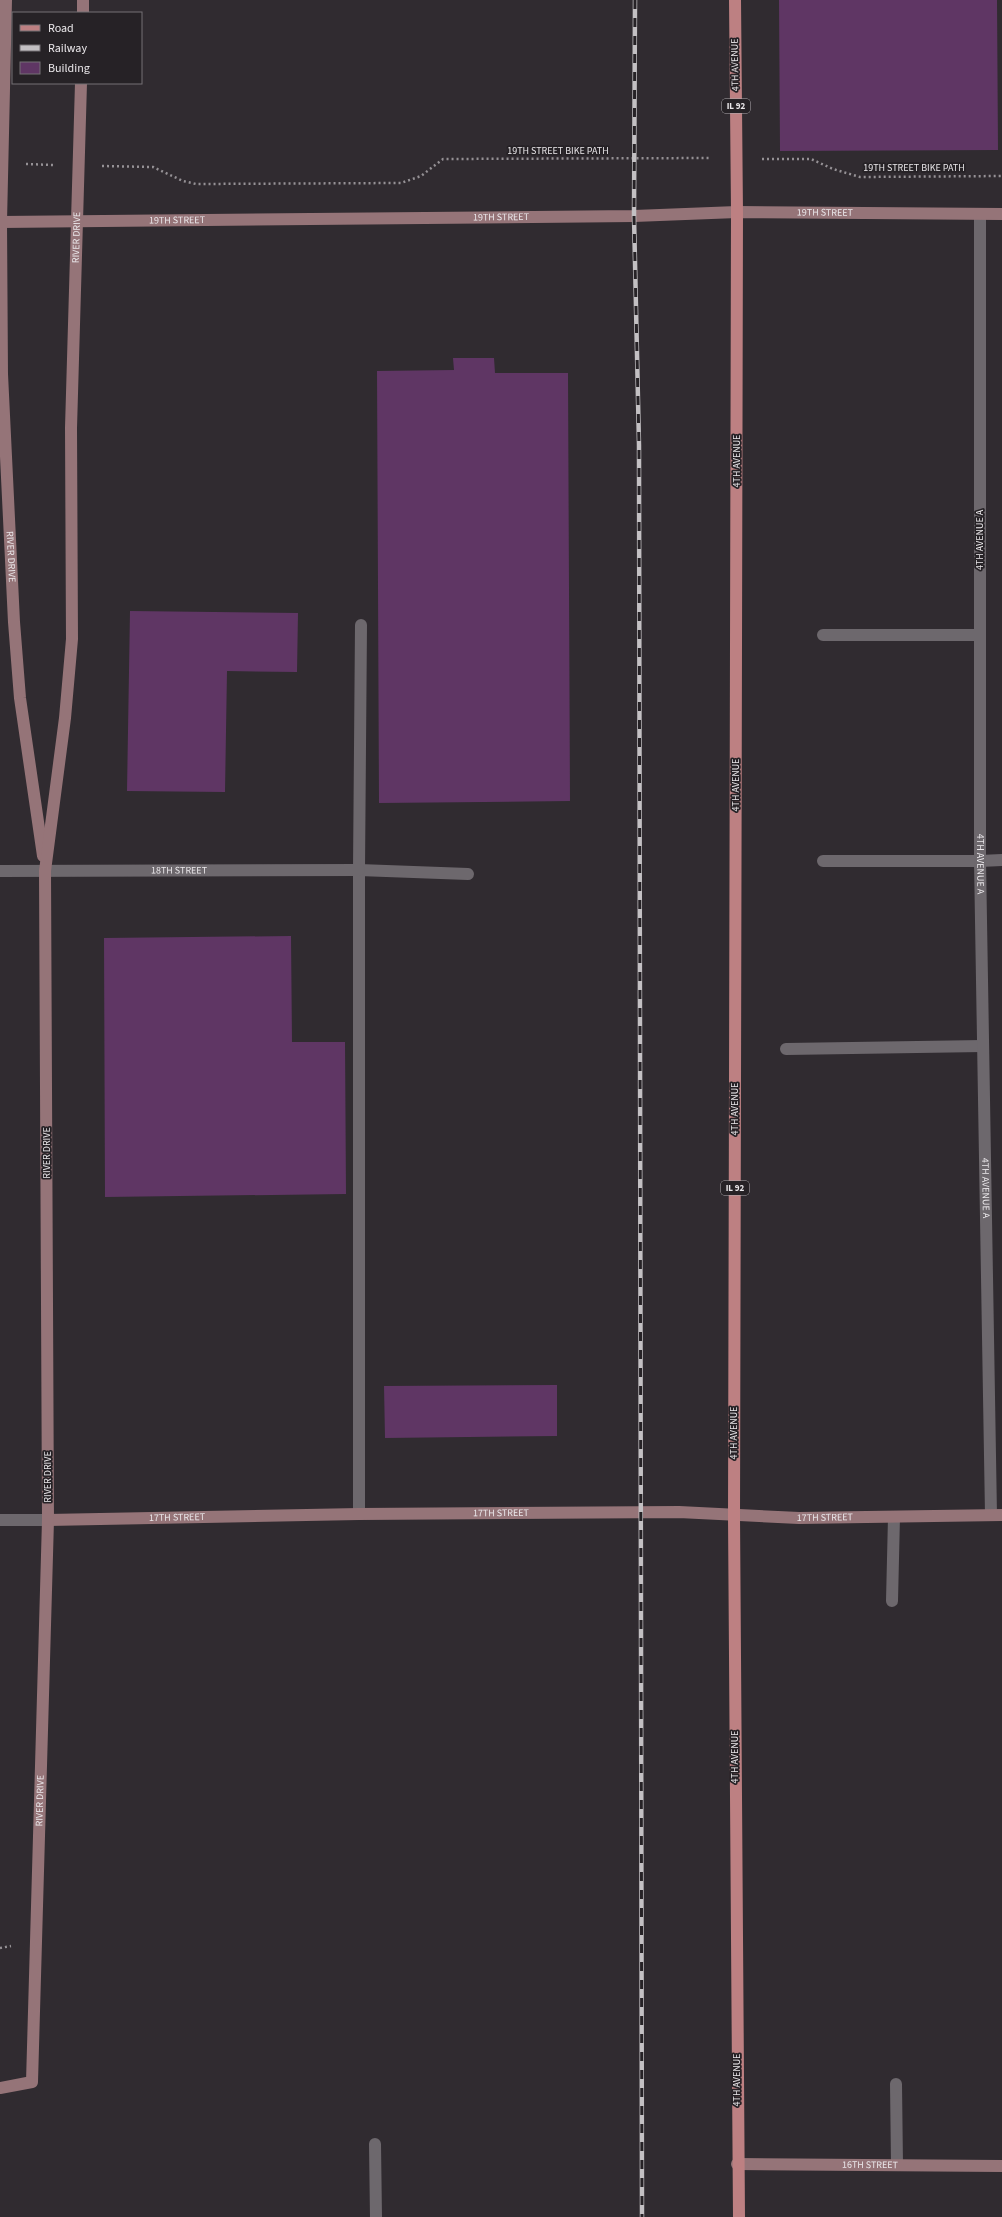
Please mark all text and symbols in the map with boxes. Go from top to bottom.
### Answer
legend [12,12,142,84]
text: Road [48,20,74,37]
street label: 4TH AVENUE [728,38,742,92]
text: Railway [48,40,87,57]
text: Building [48,60,90,77]
road number: IL 92 [722,99,750,113]
street label: 19TH STREET BIKE PATH [507,144,609,158]
street label: 19TH STREET BIKE PATH [863,161,965,175]
street label: 19TH STREET [797,205,854,220]
street label: 19TH STREET [473,210,530,225]
street label: RIVER DRIVE [69,212,84,263]
street label: 19TH STREET [149,213,206,228]
street label: 4TH AVENUE [730,435,744,487]
street label: 4TH AVENUE A [973,509,987,570]
street label: RIVER DRIVE [3,531,19,583]
street label: 4TH AVENUE [729,759,743,811]
street label: 4TH AVENUE A [973,834,988,895]
street label: 18TH STREET [151,863,208,878]
street label: 4TH AVENUE [728,1083,742,1135]
street label: RIVER DRIVE [40,1127,54,1179]
street label: 4TH AVENUE A [978,1158,993,1219]
road number: IL 92 [721,1181,749,1195]
street label: 4TH AVENUE [727,1407,741,1459]
street label: RIVER DRIVE [41,1451,55,1503]
street label: 17TH STREET [473,1506,530,1520]
street label: 17TH STREET [149,1510,206,1525]
street label: 17TH STREET [797,1510,854,1525]
street label: 4TH AVENUE [728,1731,742,1783]
street label: RIVER DRIVE [32,1775,48,1827]
street label: 4TH AVENUE [730,2054,744,2106]
street label: 16TH STREET [842,2158,899,2172]

